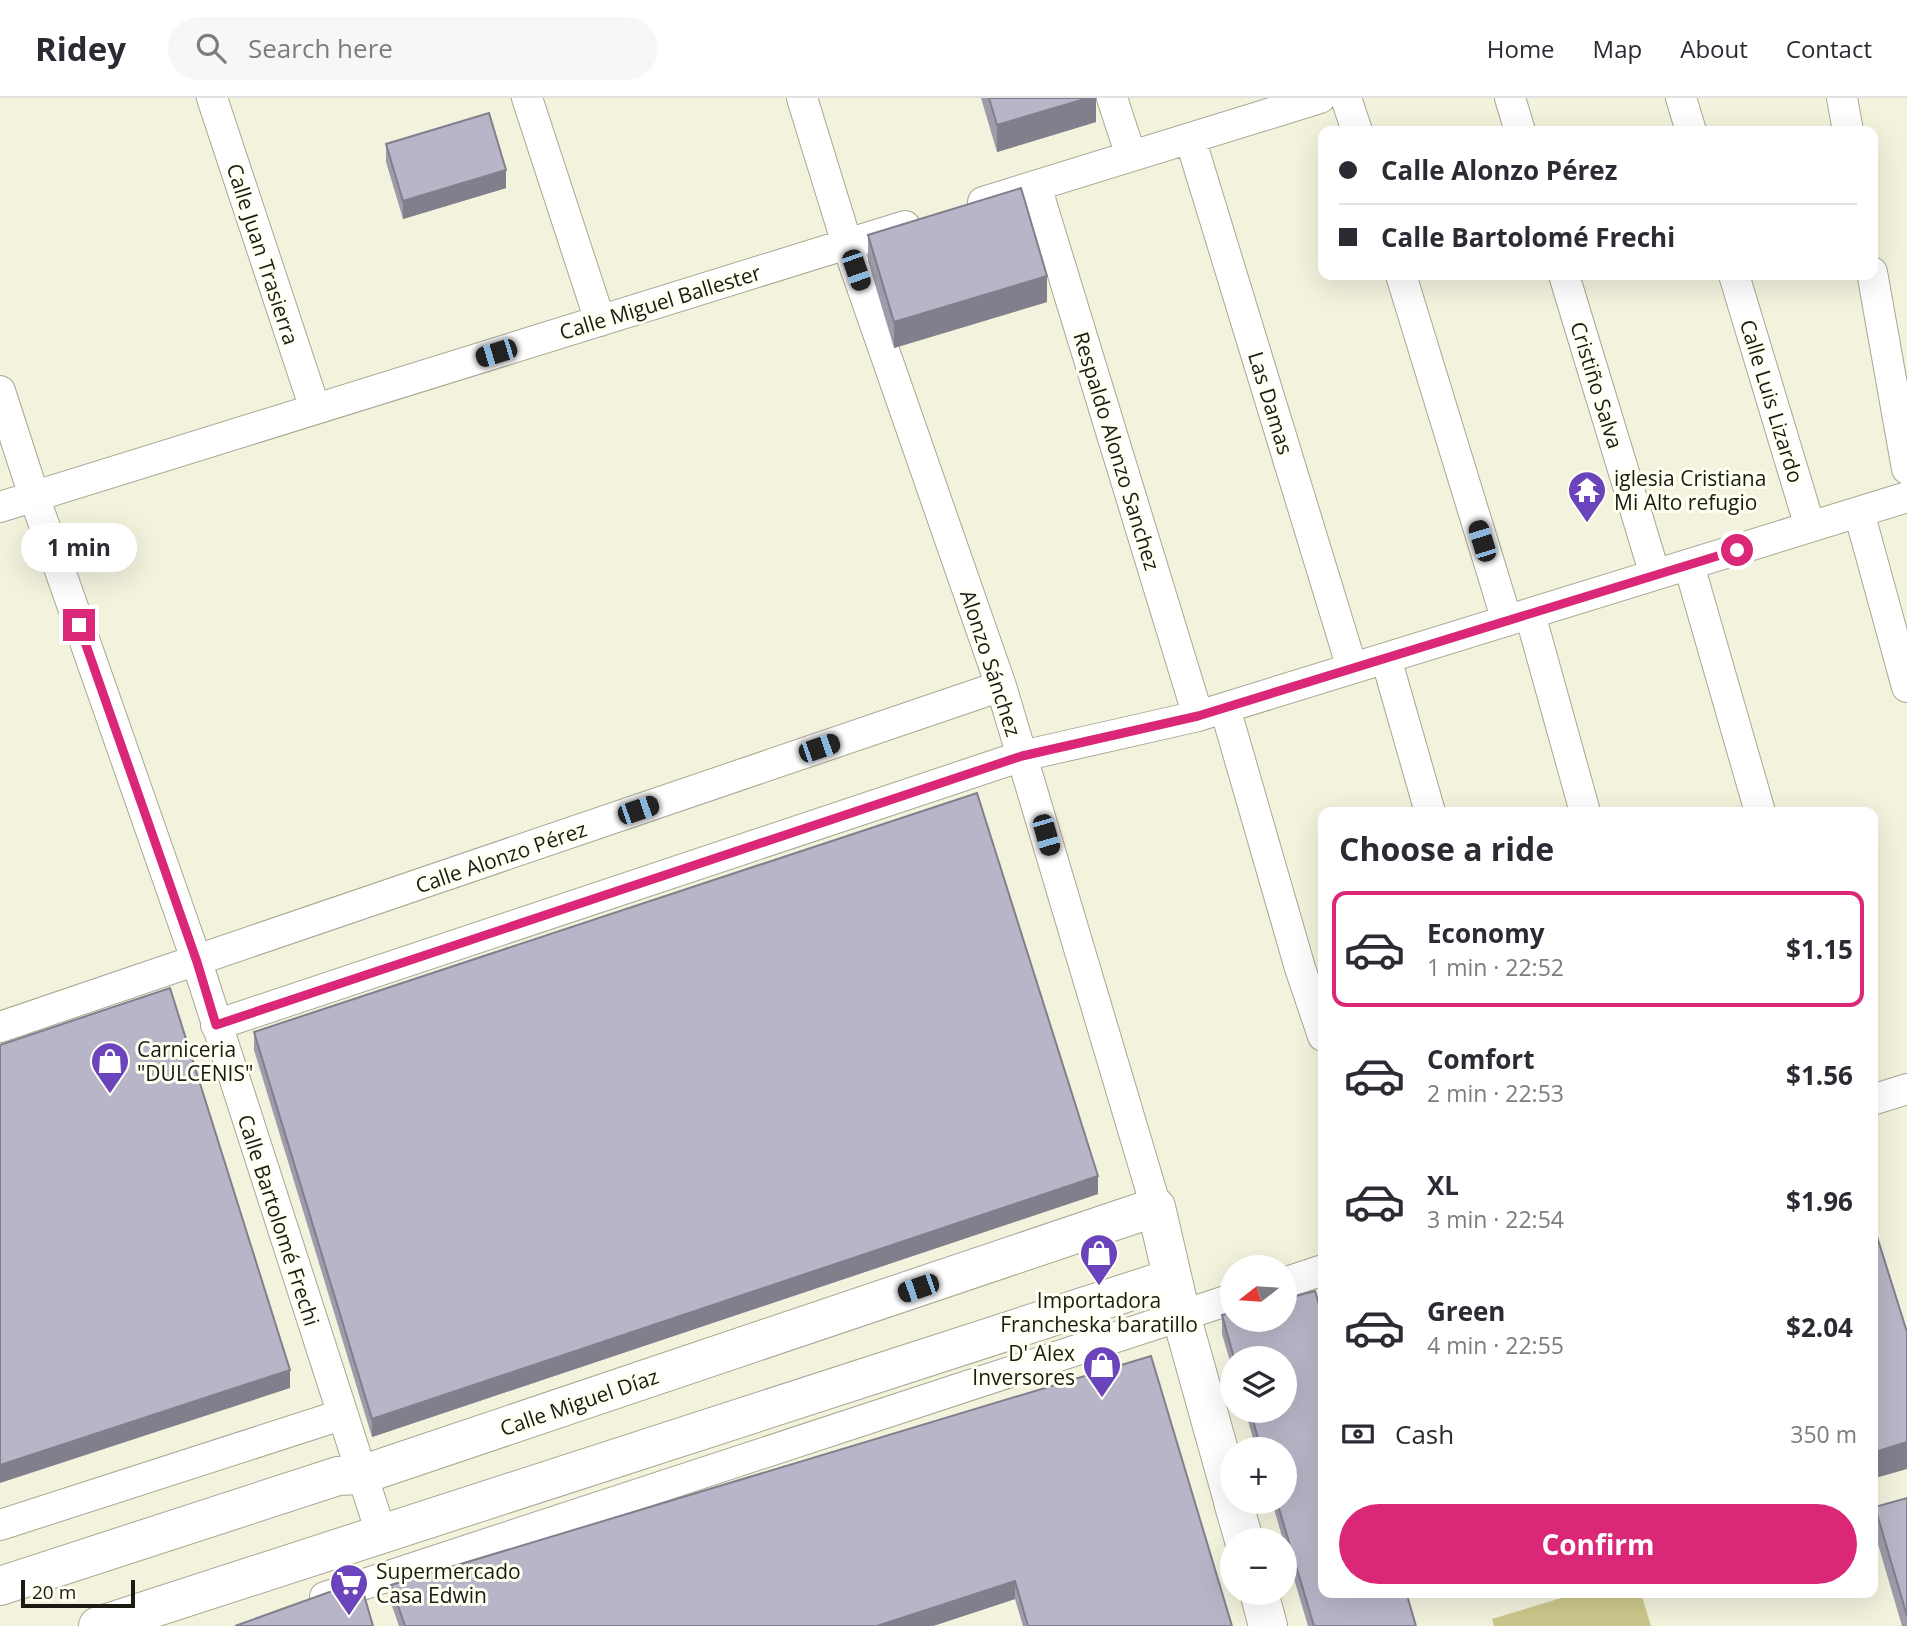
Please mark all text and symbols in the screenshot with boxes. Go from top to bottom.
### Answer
search box [168,17,658,80]
text: Ridey [35,26,126,71]
icon: search [192,29,230,67]
text: Search here [248,30,393,66]
text: Home [1487,32,1555,65]
text: Map [1593,32,1642,65]
text: About [1680,32,1748,65]
text: Contact [1786,32,1872,65]
text: Calle Alonzo Pérez [1381,152,1617,188]
street label: Calle Juan Trasierra [220,160,306,348]
text: Calle Bartolomé Frechi [1381,219,1675,255]
car [840,247,873,293]
street label: Calle Miguel Ballester [556,258,765,346]
street label: Calle Luis Lizardo [1734,316,1810,486]
street label: Cristiño Salva [1564,318,1630,452]
street label: Respaldo Alonzo Sanchez [1067,328,1167,574]
car [473,337,520,369]
street label: Las Damas [1242,348,1300,458]
place label: iglesia Cristiana Mi Alto refugio [1614,464,1766,516]
temple icon: iglesia Cristiana Mi Alto refugio [1566,469,1608,524]
car [1466,518,1499,564]
callout: 1 min [21,524,137,573]
text: 1 min [47,531,111,563]
route start [1721,534,1753,566]
street label: Alonzo Sánchez [954,586,1028,740]
route end [63,609,95,641]
car [796,731,843,765]
car [615,793,662,827]
car [1031,812,1062,858]
street label: Calle Alonzo Pérez [412,815,591,899]
text: Choose a ride [1339,827,1554,870]
text: Economy [1427,915,1545,951]
icon: car [1343,918,1406,981]
text: $1.15 [1786,931,1853,967]
text: 1 min · 22:52 [1427,951,1564,983]
place label: Carniceria "DULCENIS" [137,1035,253,1087]
shop icon: Carniceria "DULCENIS" [89,1040,131,1095]
text: Comfort [1427,1041,1534,1077]
icon: car [1343,1044,1406,1107]
text: $1.56 [1786,1057,1853,1093]
text: 2 min · 22:53 [1427,1077,1564,1109]
street label: Calle Bartolomé Frechi [232,1111,326,1329]
text: XL [1427,1167,1459,1203]
icon: car [1343,1170,1406,1233]
text: $1.96 [1786,1183,1853,1219]
text: 3 min · 22:54 [1427,1203,1564,1235]
shop icon: Importadora Francheska baratillo [1078,1232,1120,1287]
north arrow [1220,1255,1297,1332]
map controls [1220,1255,1297,1605]
car [895,1271,942,1305]
place label: Importadora Francheska baratillo [1000,1286,1198,1338]
text: Green [1427,1293,1505,1329]
icon: car [1343,1296,1406,1359]
text: $2.04 [1786,1309,1853,1345]
text: 4 min · 22:55 [1427,1329,1564,1361]
place label: D' Alex Inversores [972,1339,1075,1391]
shop icon: D' Alex Inversores [1081,1344,1123,1399]
button: layers [1220,1346,1297,1423]
street label: Calle Miguel Díaz [496,1362,662,1442]
icon: cash [1339,1415,1377,1453]
text: Cash [1395,1416,1454,1452]
text: 350 m [1790,1418,1857,1450]
button: + [1220,1437,1297,1514]
button: Confirm [1339,1504,1857,1584]
button: − [1220,1528,1297,1605]
place label: Supermercado Casa Edwin [376,1557,521,1609]
supermarket icon: Supermercado Casa Edwin [328,1562,370,1617]
scale bar [21,1577,135,1609]
text: 20 m [32,1579,76,1605]

